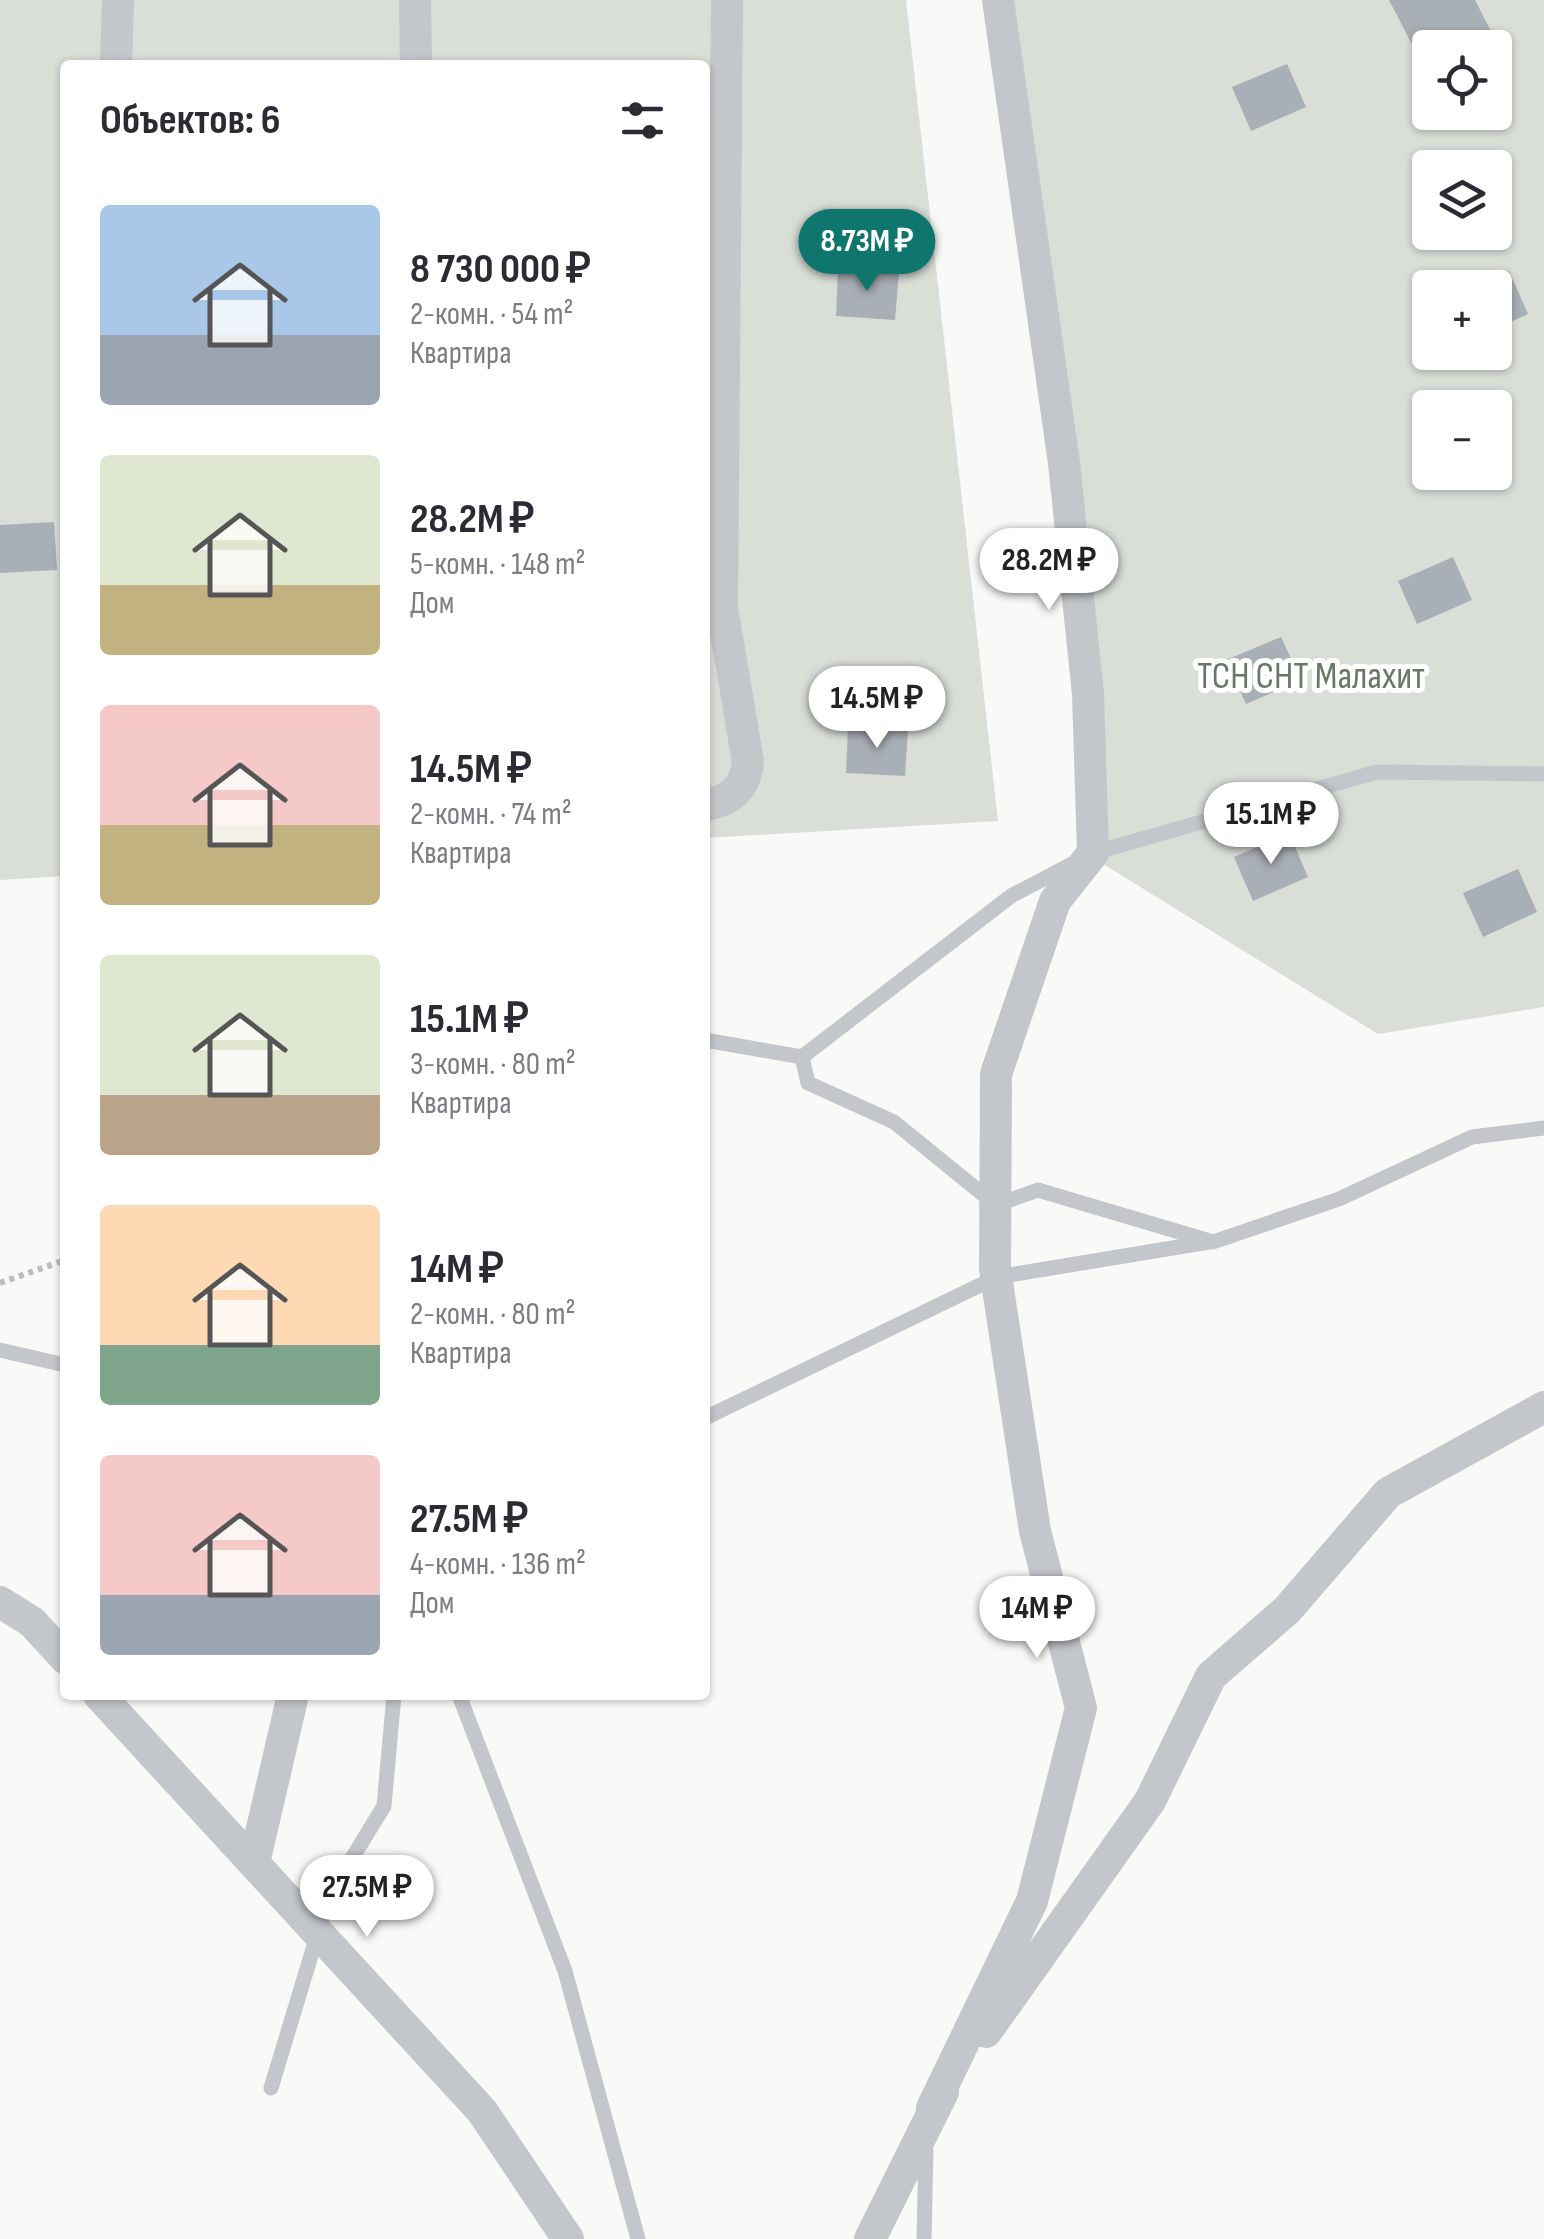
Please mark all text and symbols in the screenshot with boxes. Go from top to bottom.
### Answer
map controls [1412,30,1512,490]
button: locate [1412,30,1512,130]
icon: filters [615,93,670,148]
text: Объектов: 6 [100,95,280,146]
button: layers [1412,150,1512,250]
pin: 8.73M ₽ [775,209,959,294]
text: 8.73M ₽ [820,222,914,261]
text: 8 730 000 ₽ [410,244,591,295]
icon: home [180,245,300,365]
button: + [1412,270,1512,370]
text: 2-комн. · 54 m² [410,295,573,334]
text: Квартира [410,334,512,373]
button: − [1412,390,1512,490]
text: 28.2M ₽ [410,494,534,545]
icon: home [180,495,300,615]
pin: 28.2M ₽ [957,528,1141,613]
text: 28.2M ₽ [1002,541,1096,580]
text: 5-комн. · 148 m² [410,545,586,584]
text: Дом [410,584,454,623]
park label: ТСН СНТ Малахит [1197,654,1425,699]
pin: 14.5M ₽ [785,666,969,751]
text: 14.5M ₽ [831,679,923,718]
text: 14.5M ₽ [410,744,532,795]
icon: home [180,745,300,865]
pin: 15.1M ₽ [1179,782,1363,867]
text: 2-комн. · 74 m² [410,795,572,834]
text: 15.1M ₽ [1226,795,1316,834]
text: Квартира [410,834,512,873]
text: 15.1M ₽ [410,994,529,1045]
icon: home [180,995,300,1115]
text: 3-комн. · 80 m² [410,1045,576,1084]
text: Квартира [410,1084,512,1123]
text: 14M ₽ [410,1244,504,1295]
icon: home [180,1245,300,1365]
text: 2-комн. · 80 m² [410,1295,575,1334]
text: Квартира [410,1334,512,1373]
text: 27.5M ₽ [410,1494,528,1545]
icon: home [180,1495,300,1615]
text: 4-комн. · 136 m² [410,1545,586,1584]
pin: 14M ₽ [967,1576,1107,1661]
text: Дом [410,1584,454,1623]
text: 14M ₽ [1001,1589,1073,1628]
pin: 27.5M ₽ [275,1855,459,1940]
text: 27.5M ₽ [322,1868,412,1907]

